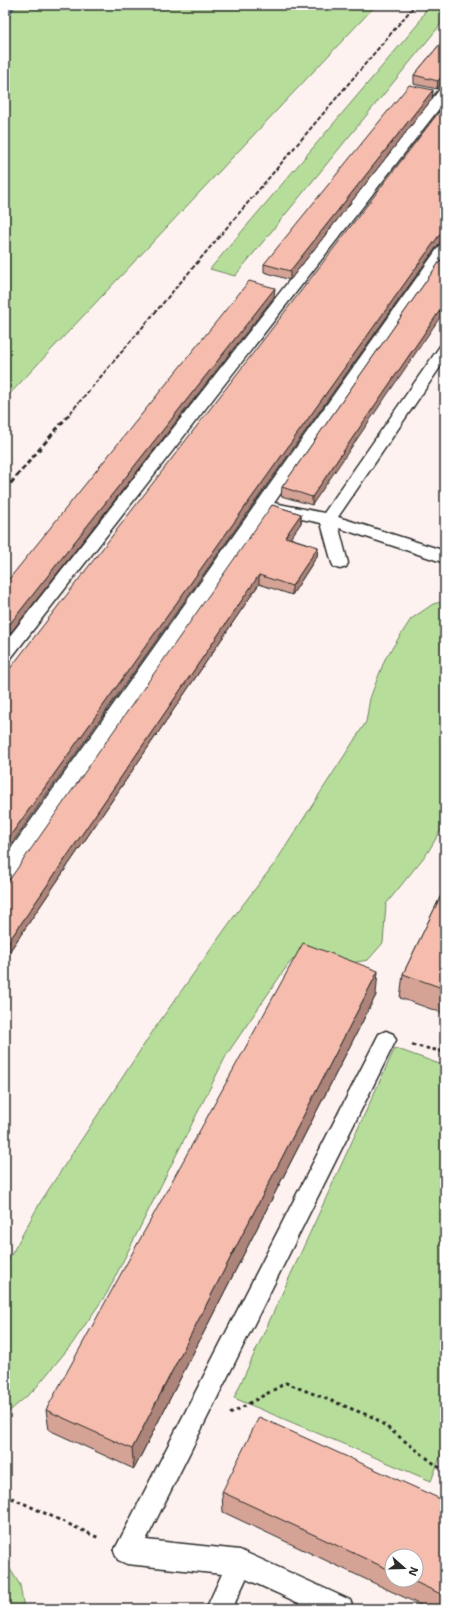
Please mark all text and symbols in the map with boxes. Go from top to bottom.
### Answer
north arrow [384,1548,424,1588]
text: N [404,1565,421,1578]

